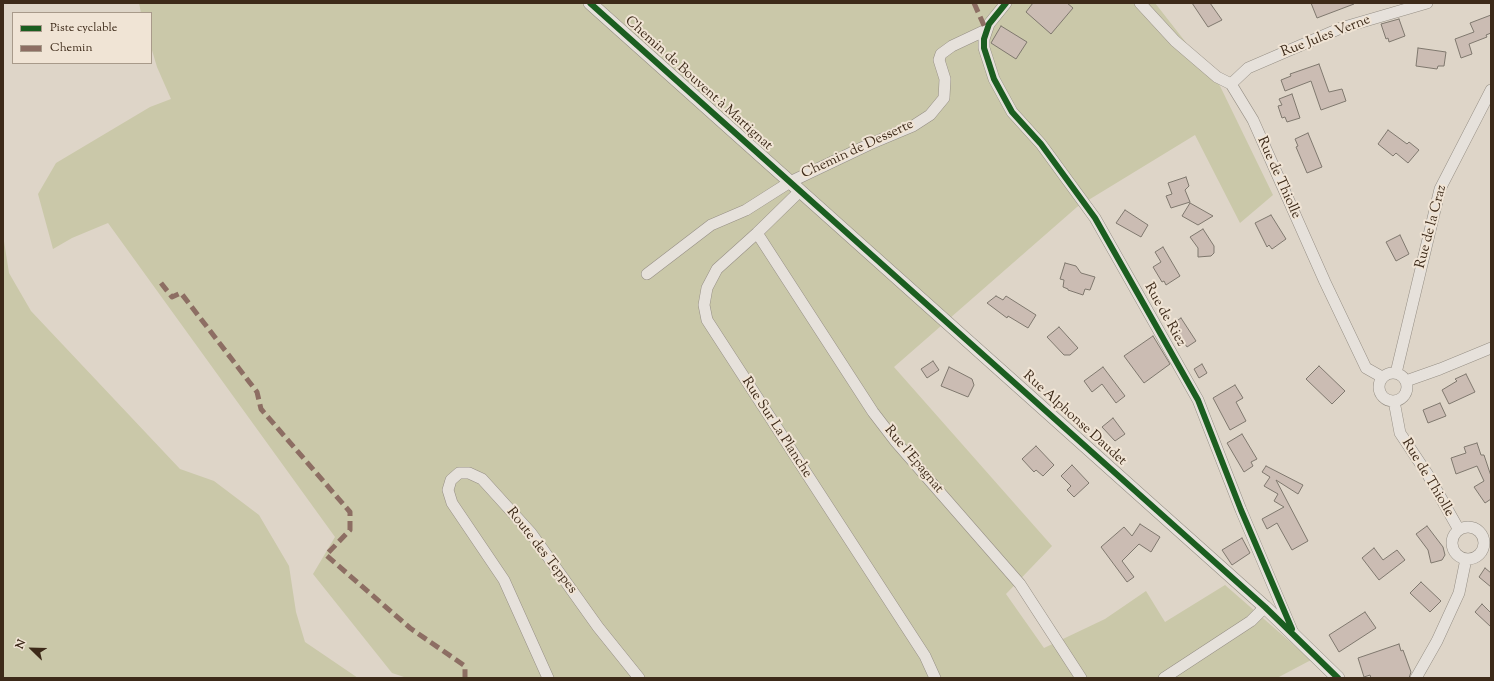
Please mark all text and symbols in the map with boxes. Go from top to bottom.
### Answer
legend [12,12,152,64]
street label: Rue Jules Verne [1279,12,1373,62]
street label: Chemin de Bouvent à Martignat [621,13,775,155]
text: Piste cyclable [50,19,117,37]
text: Chemin [50,39,93,57]
street label: Chemin de Desserte [799,117,917,183]
street label: Rue de Thiolle [1252,134,1304,222]
street label: Rue de la Craz [1413,183,1451,271]
street label: Rue de Riez [1140,280,1188,350]
street label: Rue Alphonse Daudet [1019,368,1129,470]
street label: Rue Sur La Planche [737,374,815,482]
street label: Rue l'Epagnat [880,423,946,497]
street label: Rue de Thiolle [1397,436,1457,520]
street label: Route des Teppes [502,505,580,597]
north arrow [12,629,52,669]
text: N [12,637,30,651]

